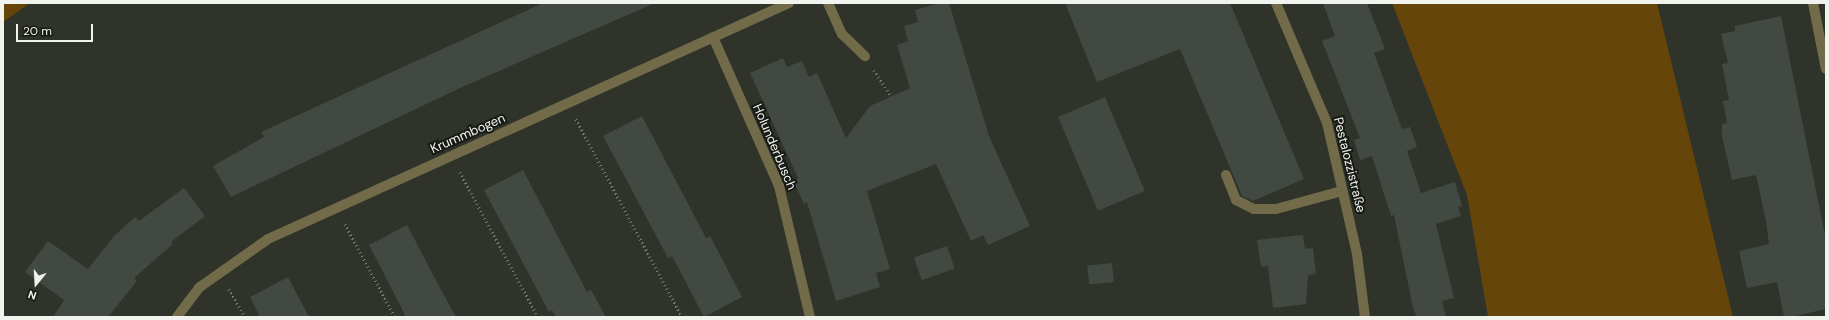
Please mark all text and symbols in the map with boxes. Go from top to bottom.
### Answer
scale bar [18,16,95,42]
text: 20 m [23,23,52,39]
street label: Holunderbusch [749,102,799,192]
street label: Krummbogen [428,111,508,157]
street label: Pestalozzistraße [1330,116,1368,214]
north arrow [16,264,56,304]
text: N [26,288,38,303]

